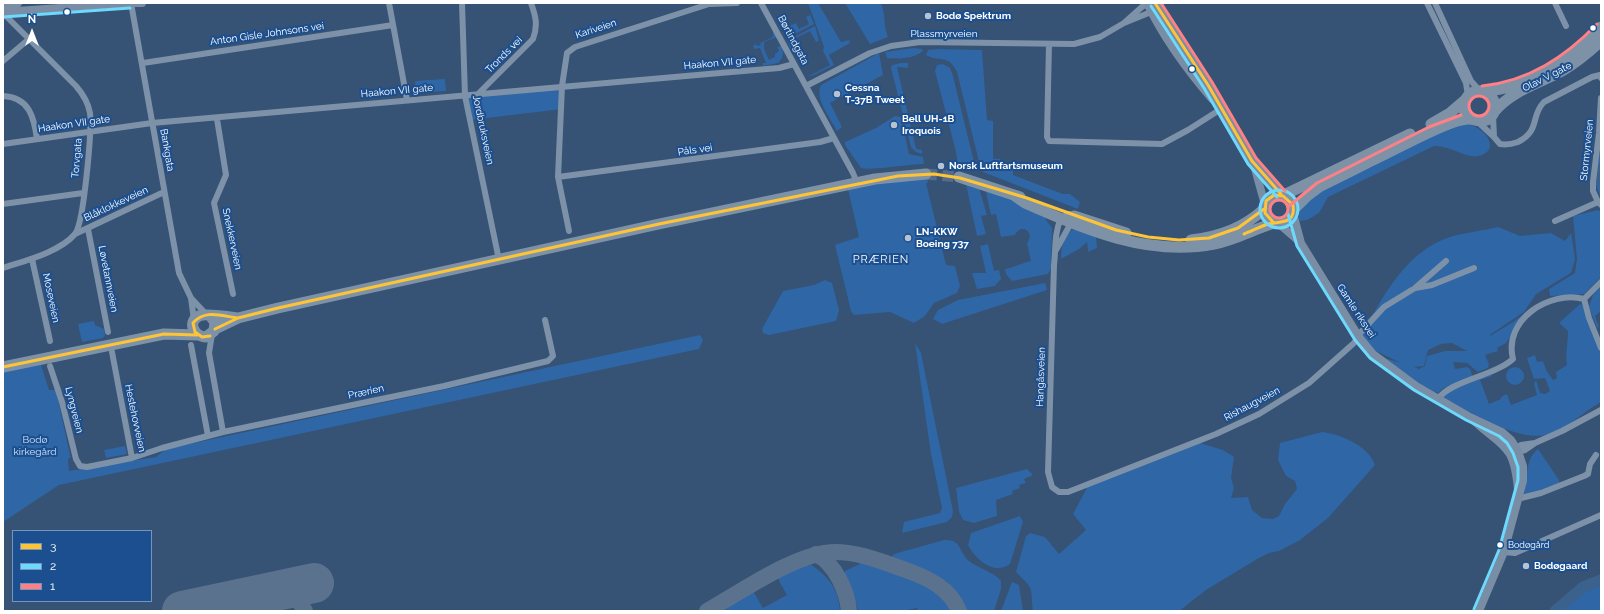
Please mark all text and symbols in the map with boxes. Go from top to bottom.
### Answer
unlabelled marker [62,7,72,17]
place label: Bodø Spektrum [936,10,1011,22]
marker: Bodø Spektrum [923,11,933,21]
north arrow [12,12,52,52]
text: N [28,13,36,26]
street label: Børtindgata [775,13,811,67]
street label: Kariveien [574,17,618,41]
street label: Anton Gisle Johnsons vei [209,20,325,48]
unlabelled marker [1588,23,1598,33]
street label: Plassmyrveien [911,28,977,40]
street label: Tronds vei [483,34,525,76]
street label: Haakon VII gate [683,54,757,72]
street label: Olav V gate [1520,60,1574,94]
unlabelled marker [1187,64,1197,74]
street label: Haakon VII gate [360,82,434,100]
place label: Cessna T-37B Tweet [845,82,905,106]
marker: Cessna T-37B Tweet [832,89,842,99]
street label: Jordbruksveien [470,94,496,166]
street label: Haakon VII gate [37,113,111,135]
place label: Bell UH-1B Iroquois [902,113,954,136]
street label: Stormyrveien [1578,119,1596,181]
marker: Bell UH-1B Iroquois [889,120,899,130]
street label: Bankgata [157,128,177,172]
street label: Torvgata [69,138,85,178]
street label: Påls vei [677,142,713,158]
place label: Norsk Luftfartsmuseum [949,160,1063,172]
marker: Norsk Luftfartsmuseum [936,161,946,171]
street label: Blåklokkeveien [82,184,150,224]
street label: Snekkerveien [220,207,244,271]
place label: LN-KKW Boeing 737 [916,226,969,250]
marker: LN-KKW Boeing 737 [903,233,913,243]
street label: Løvetannveien [96,245,120,313]
district label: PRÆRIEN [853,253,909,267]
street label: Moseveien [40,272,62,324]
street label: Gamle riksvei [1334,282,1378,340]
street label: Hangåsveien [1034,347,1048,407]
street label: Prærien [347,382,385,402]
street label: Hestehovveien [122,383,148,453]
street label: Rishaugveien [1222,384,1282,424]
street label: Lyngveien [62,386,86,434]
park label: Bodø kirkegård [13,434,57,458]
legend [12,530,152,602]
text: 3 [50,539,56,553]
marker: Bodøgård [1495,540,1505,550]
place label: Bodøgård [1508,540,1549,550]
text: 2 [50,559,56,573]
place label: Bodøgaard [1534,560,1587,572]
marker: Bodøgaard [1521,561,1531,571]
text: 1 [50,579,55,593]

